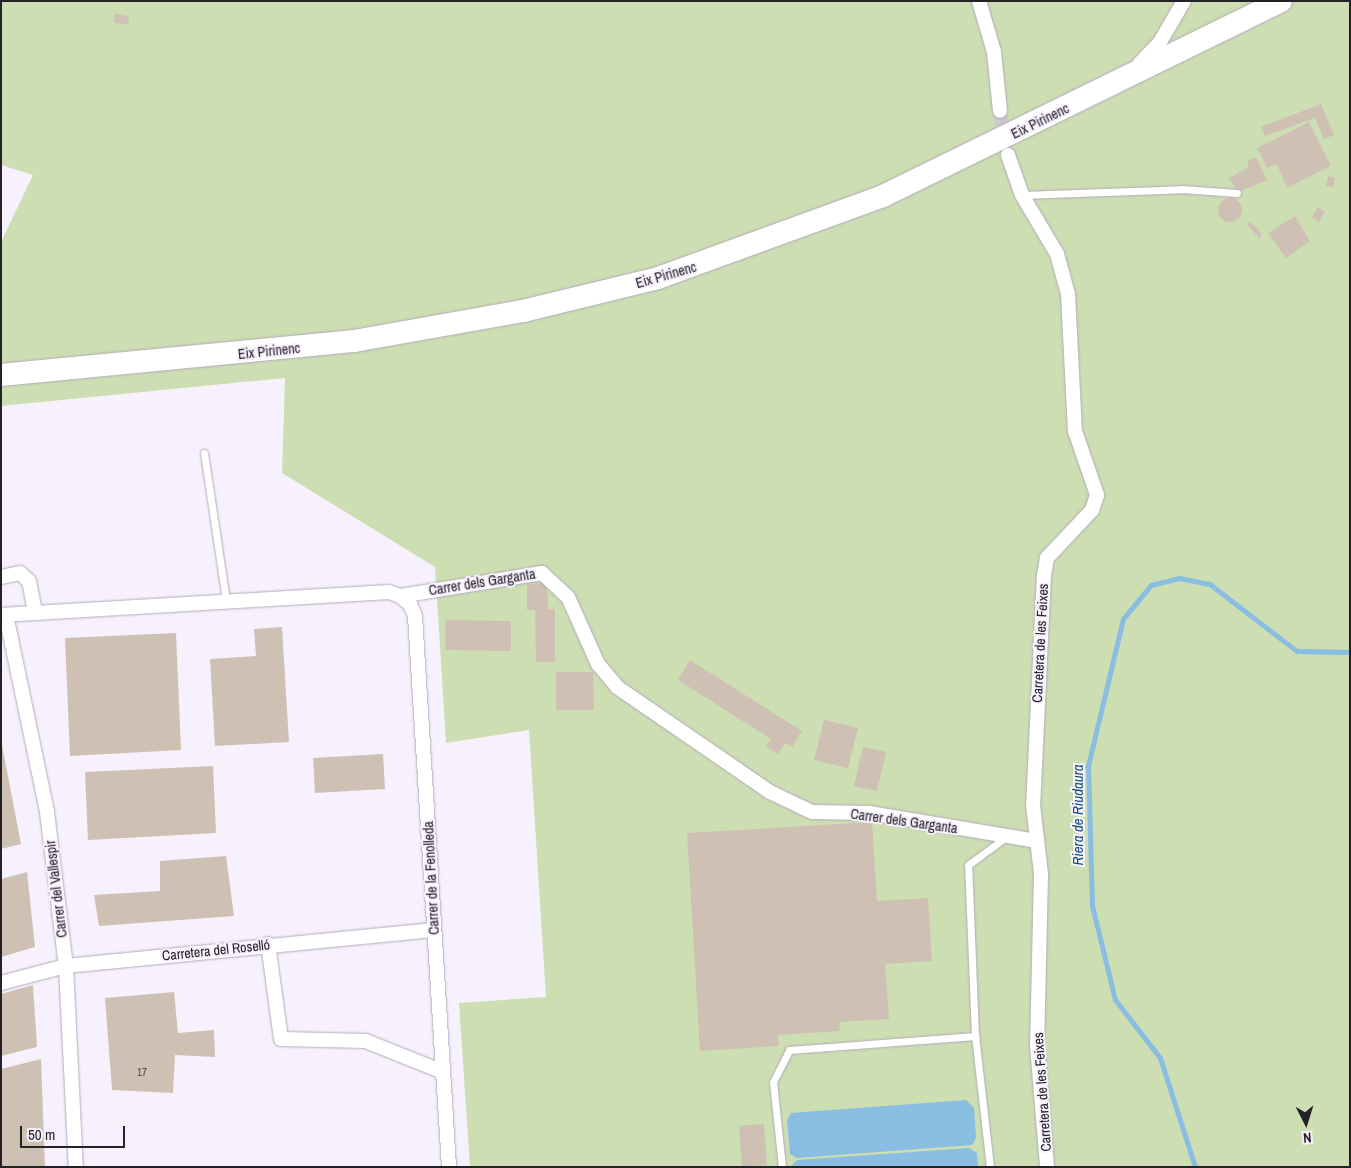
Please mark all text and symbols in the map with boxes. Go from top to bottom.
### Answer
street label: Eix Pirinenc [1008,100,1072,142]
street label: Eix Pirinenc [634,258,698,292]
street label: Eix Pirinenc [237,339,301,363]
street label: Carrer dels Garganta [427,565,537,599]
street label: Carretera de les Feixes [1028,583,1052,703]
water label: Riera de Riudaura [1069,764,1087,866]
street label: Carrer dels Garganta [849,805,959,837]
street label: Carrer de la Fenolleda [420,821,442,935]
street label: Carrer del Vallespir [42,839,70,939]
street label: Carretera del Roselló [161,936,271,964]
street label: Carretera de les Feixes [1029,1032,1055,1152]
house number: 17 [137,1065,147,1079]
north arrow [1281,1098,1331,1148]
scale bar [22,1116,128,1148]
text: 50 m [28,1124,55,1145]
text: N [1302,1129,1312,1147]

